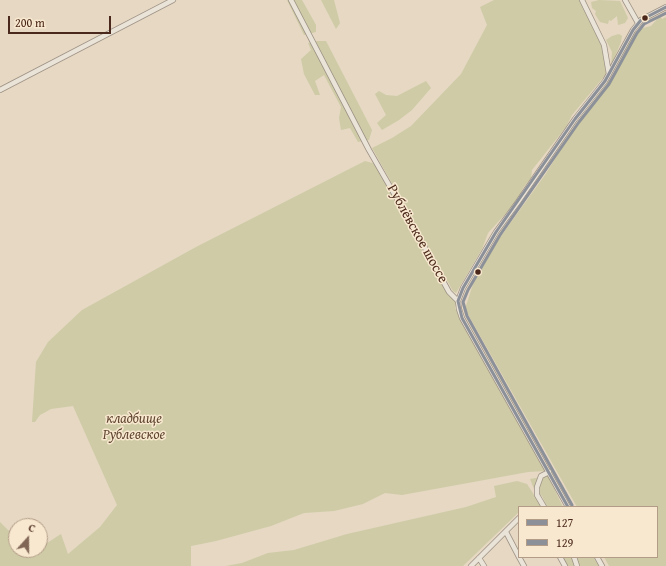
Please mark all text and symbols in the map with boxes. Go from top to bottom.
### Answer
scale bar [10,8,113,34]
unlabelled marker [640,13,650,23]
text: 200 m [15,14,45,31]
street label: Рублёвское шоссе [383,182,451,286]
unlabelled marker [473,267,483,277]
park label: кладбище Рублевское [103,411,165,444]
legend [518,506,658,558]
text: 127 [556,514,573,531]
north arrow [8,518,48,558]
text: С [26,519,38,536]
text: 129 [556,534,573,551]

